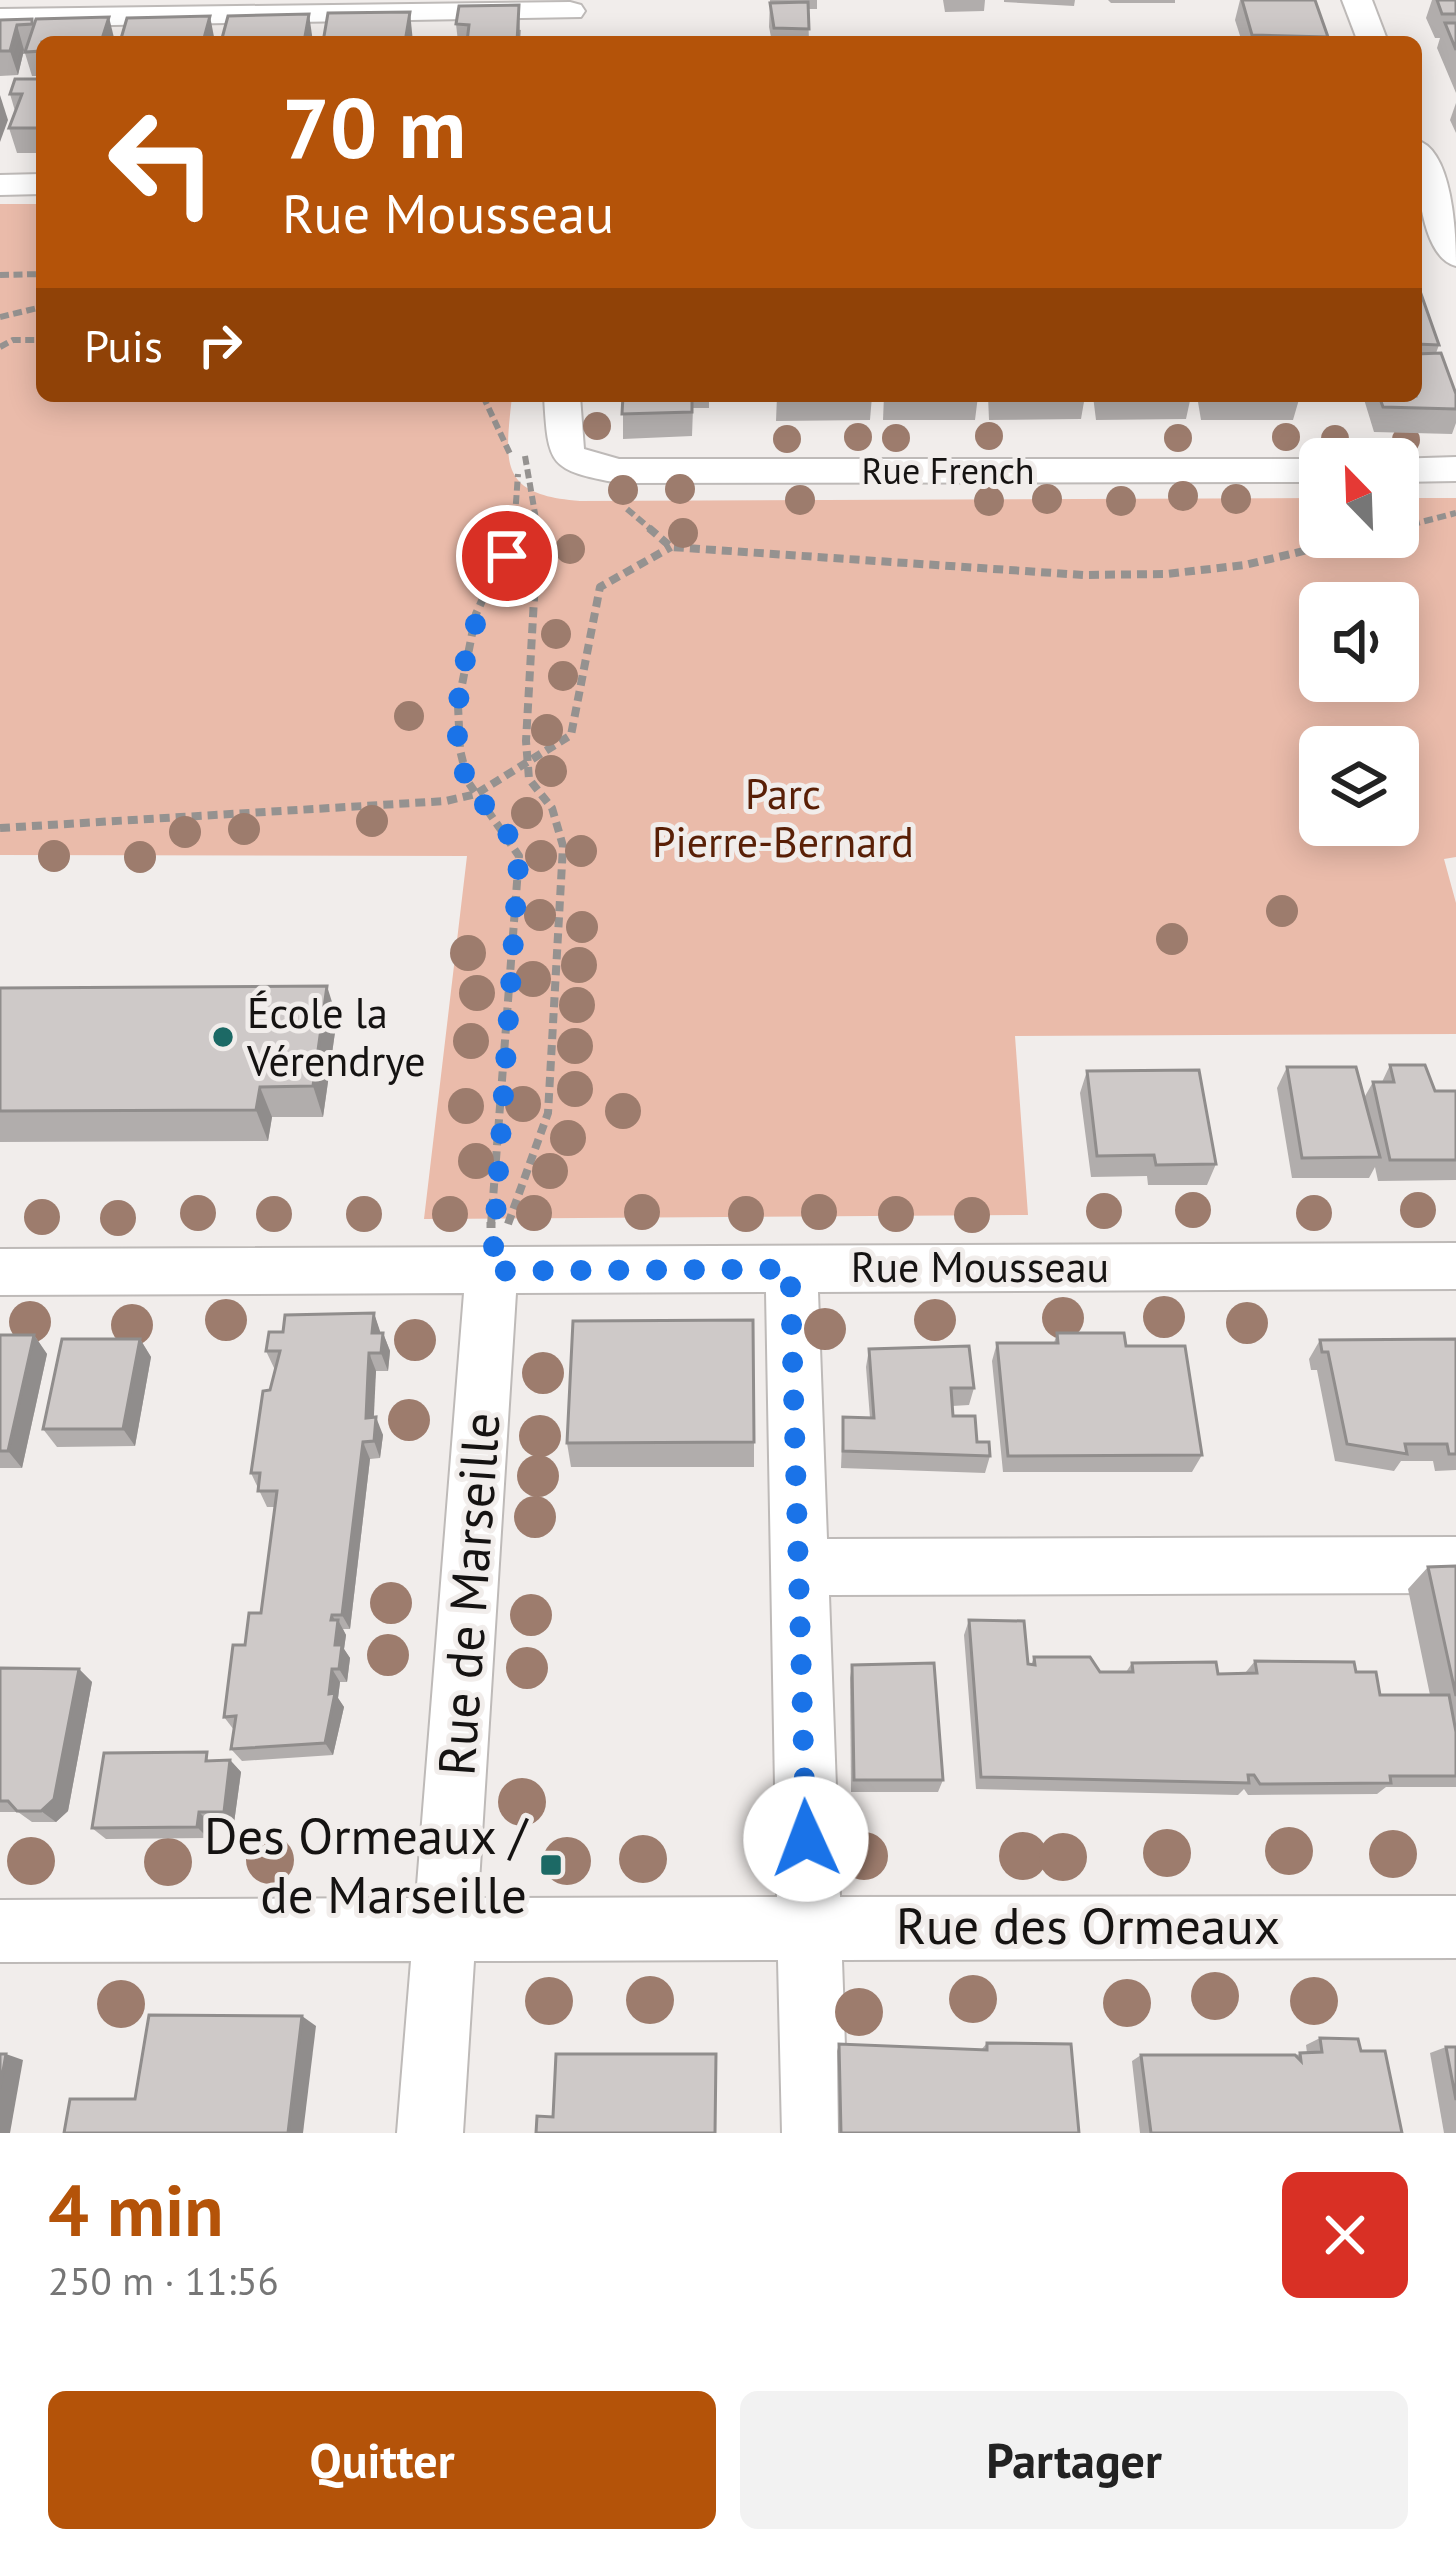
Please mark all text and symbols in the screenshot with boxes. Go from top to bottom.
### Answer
text: 70 m [282,72,466,181]
icon: left [84,84,240,240]
text: Rue Mousseau [282,178,614,248]
icon: right [187,312,253,378]
text: Puis [84,316,163,374]
north arrow [1299,438,1419,558]
map controls [1299,438,1419,846]
street label: Rue French [861,447,1035,494]
pin [456,505,558,607]
icon: arrive [474,523,540,589]
button: sound [1299,582,1419,702]
button: layers [1299,726,1419,846]
park label: Parc Pierre-Bernard [652,766,914,869]
place label: École la Vérendrye [246,985,426,1088]
marker: École la Vérendrye [210,1024,236,1050]
street label: Rue Mousseau [851,1239,1109,1294]
street label: Rue de Marseille [422,1410,514,1778]
position arrow [743,1776,869,1902]
place label: Des Ormeaux / de Marseille [204,1802,529,1927]
marker: Des Ormeaux / de Marseille [538,1852,564,1878]
street label: Rue des Ormeaux [896,1892,1280,1958]
text: 4 min [48,2163,224,2256]
button: close [1282,2172,1408,2298]
text: 250 m · 11:56 [48,2255,279,2306]
button: Quitter [48,2391,716,2529]
button: Partager [740,2391,1408,2529]

